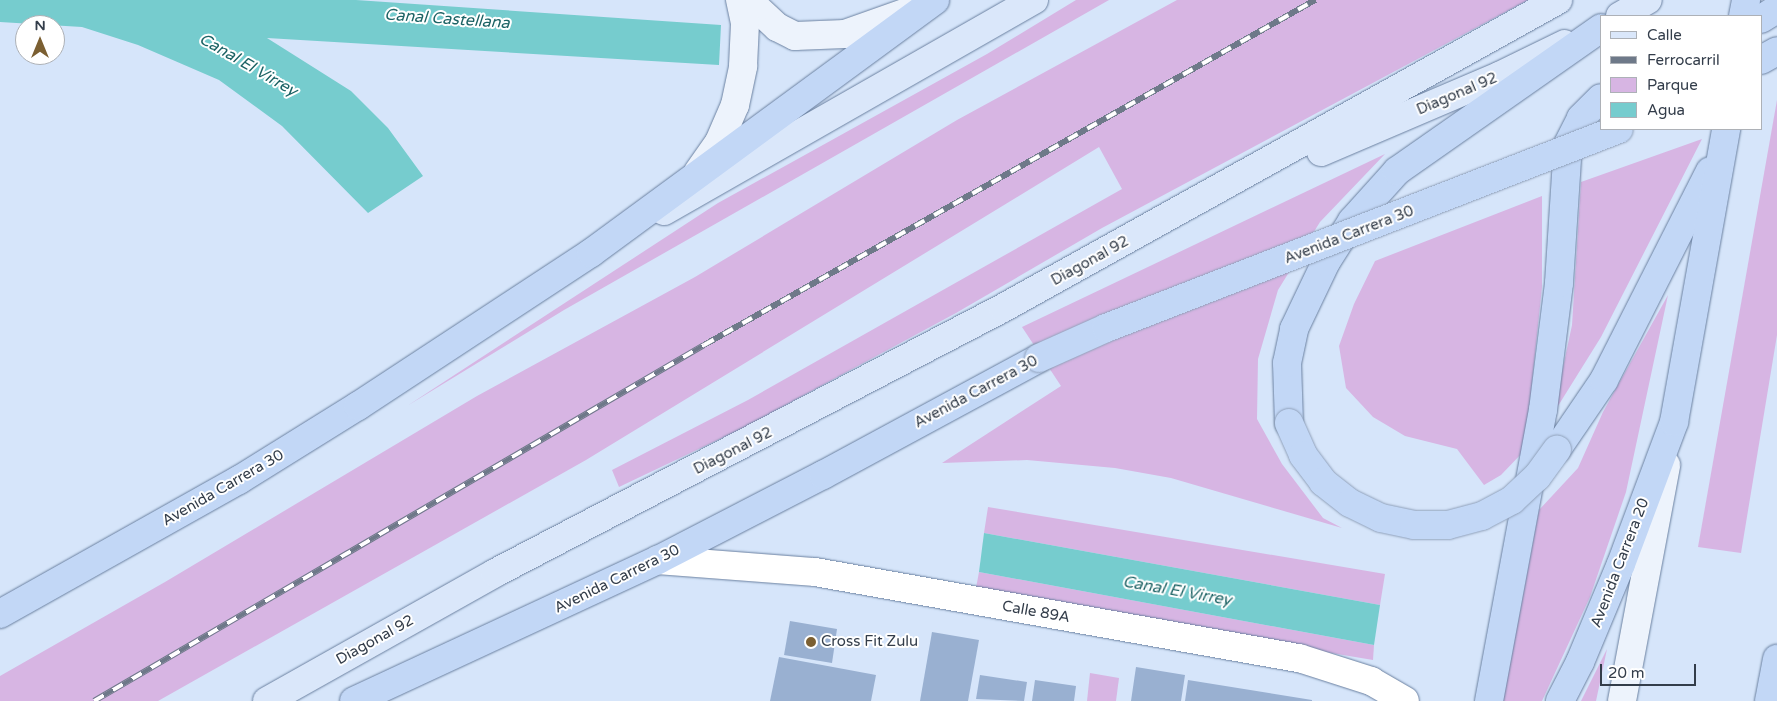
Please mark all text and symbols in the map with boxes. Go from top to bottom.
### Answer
water label: Canal Castellana [384,5,510,33]
north arrow [15,15,65,65]
legend [1600,15,1762,130]
text: N [34,17,46,34]
text: Calle [1647,26,1682,44]
water label: Canal El Virrey [196,29,300,101]
text: Ferrocarril [1647,51,1720,69]
street label: Diagonal 92 [1414,69,1500,119]
text: Parque [1647,76,1698,94]
text: Agua [1647,101,1685,119]
street label: Avenida Carrera 30 [1282,202,1416,268]
street label: Diagonal 92 [1048,232,1132,290]
street label: Avenida Carrera 30 [911,352,1041,432]
street label: Diagonal 92 [691,423,775,479]
street label: Avenida Carrera 30 [159,446,287,530]
street label: Avenida Carrera 20 [1587,496,1653,630]
street label: Avenida Carrera 30 [551,541,683,617]
water label: Canal El Virrey [1121,572,1233,610]
street label: Calle 89A [1001,597,1071,627]
street label: Diagonal 92 [333,611,417,669]
place label: Cross Fit Zulu [821,633,918,651]
marker: Cross Fit Zulu [805,636,817,648]
scale bar [1602,654,1698,686]
text: 20 m [1608,664,1645,682]

